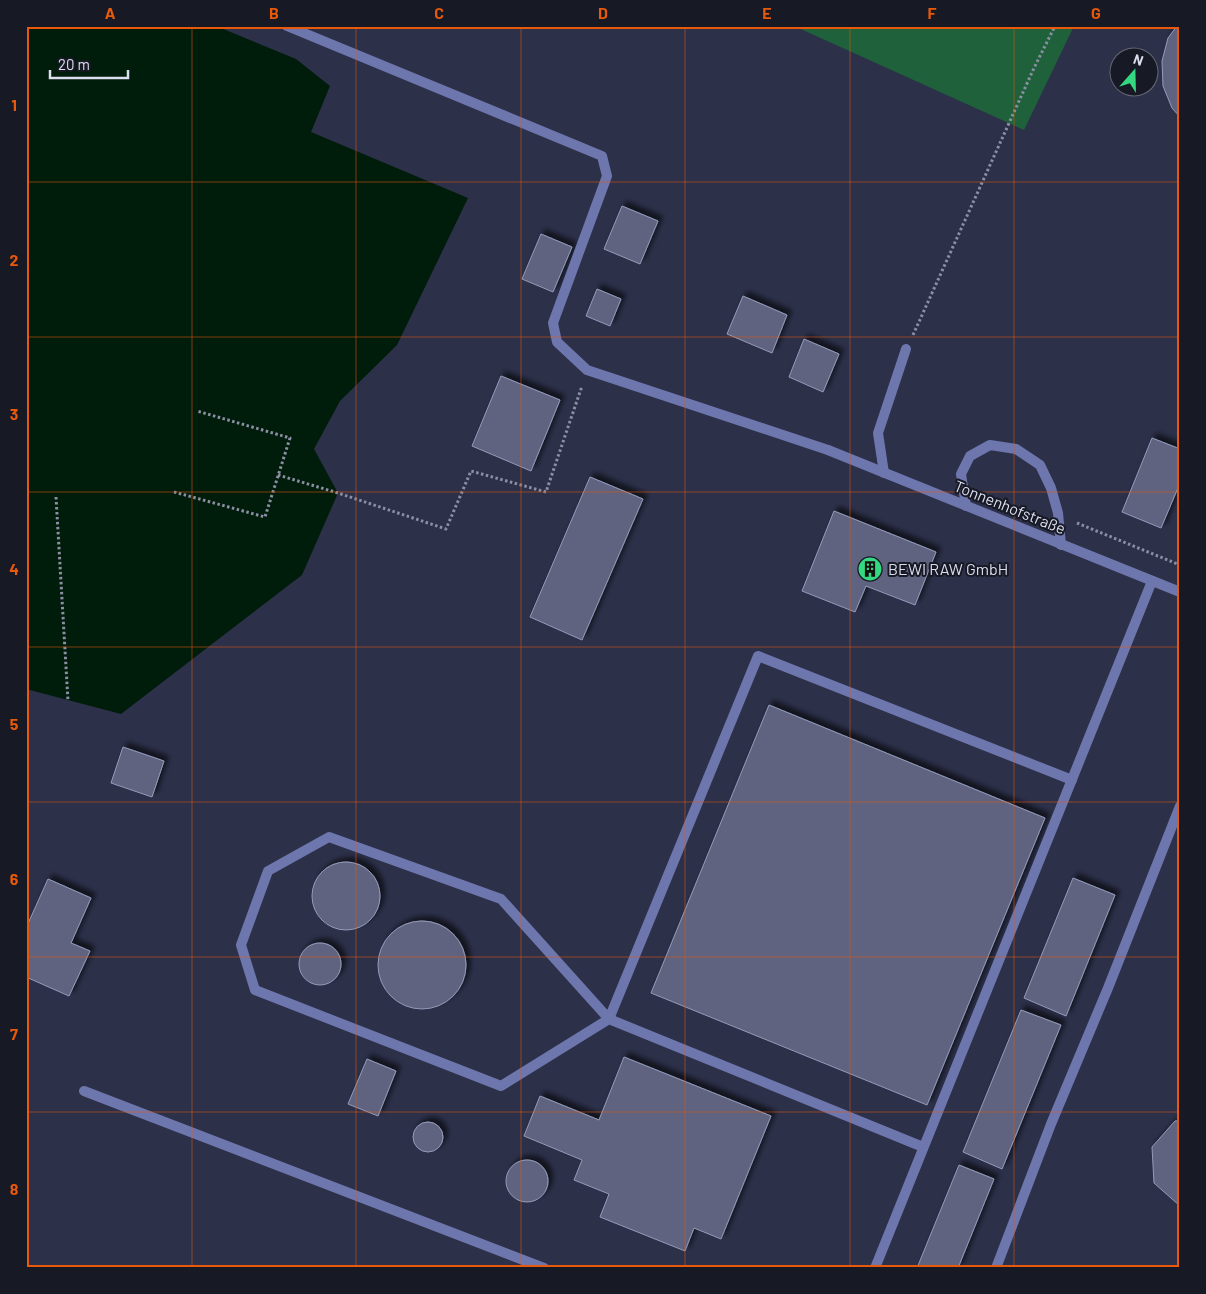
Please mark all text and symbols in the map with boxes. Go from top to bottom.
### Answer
text: A [105,3,116,22]
text: B [269,3,279,22]
text: C [434,3,444,22]
text: D [598,3,608,22]
text: E [762,3,772,22]
text: F [928,3,937,22]
text: G [1091,3,1101,22]
scale bar [50,48,128,80]
north arrow [1108,48,1158,98]
text: N [1131,50,1146,69]
text: 20 m [58,55,90,73]
text: 1 [11,95,17,114]
text: 2 [10,250,19,269]
text: 3 [10,404,18,423]
street label: Tonnenhofstraße [952,476,1069,538]
building icon: BEWI RAW GmbH [857,556,883,582]
text: 4 [9,559,19,578]
place label: BEWI RAW GmbH [888,559,1008,578]
text: 5 [10,714,19,733]
text: 6 [10,869,19,888]
text: 7 [10,1024,18,1043]
text: 8 [10,1179,19,1198]

